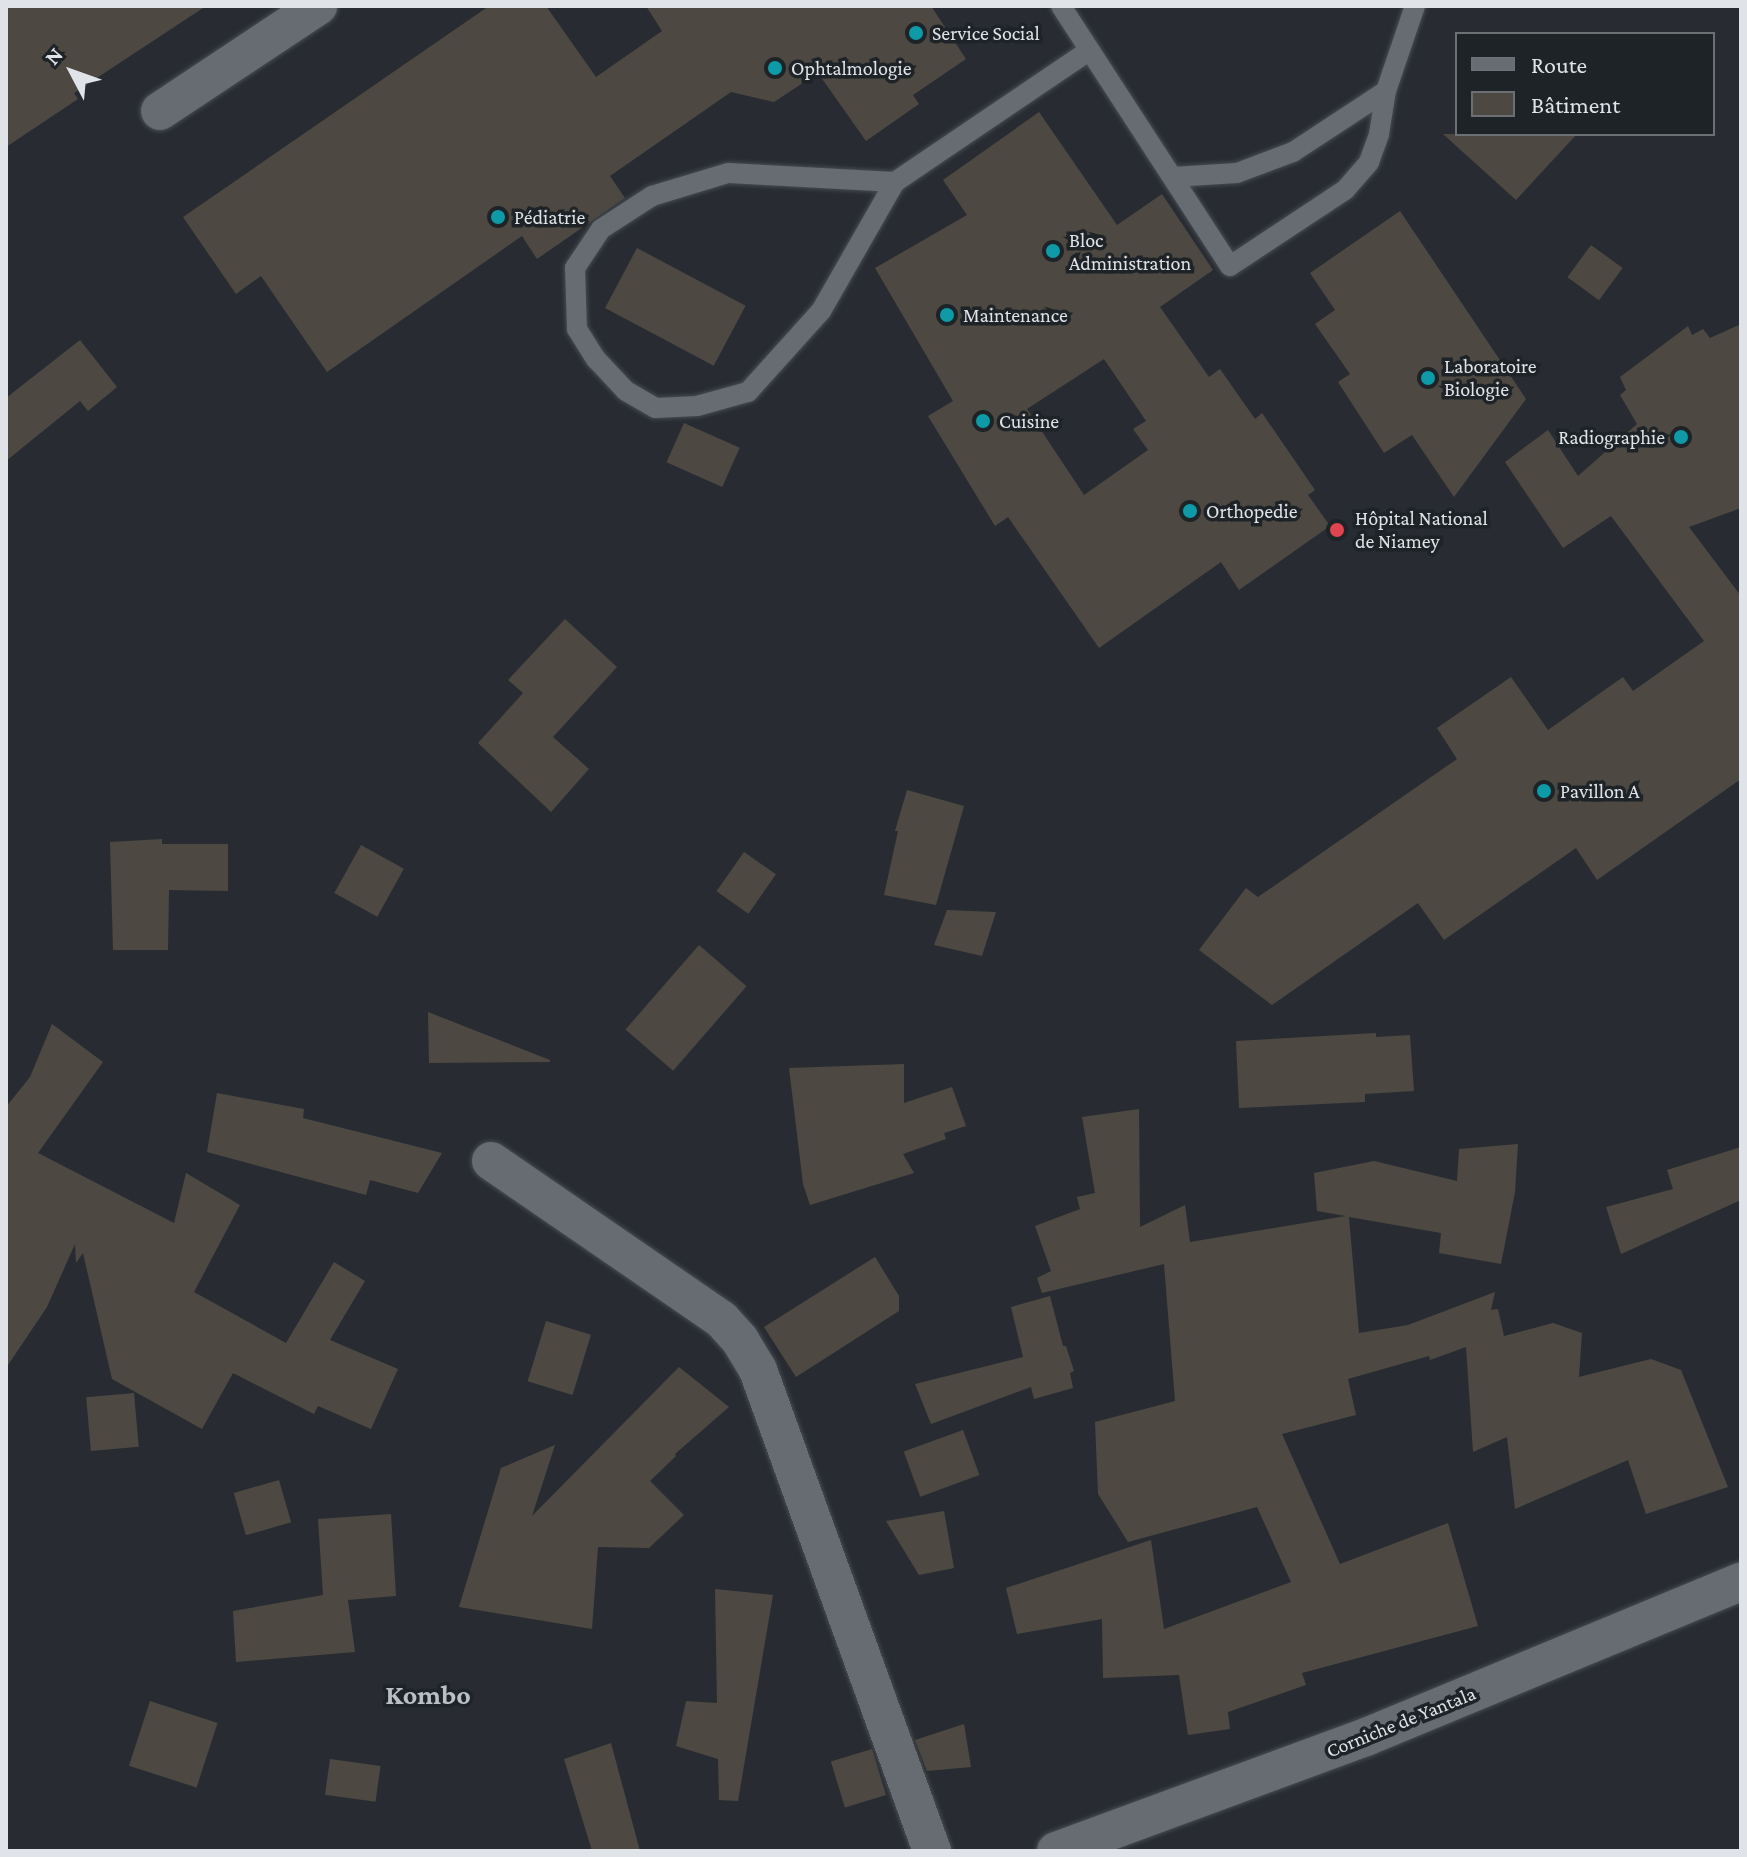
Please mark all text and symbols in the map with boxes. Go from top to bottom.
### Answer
place label: Service Social [932,21,1040,45]
marker: Service Social [907,24,925,42]
north arrow [32,32,112,112]
legend [1455,32,1715,136]
text: N [39,42,68,70]
text: Route [1531,51,1587,78]
place label: Ophtalmologie [791,56,912,80]
marker: Ophtalmologie [766,59,784,77]
text: Bâtiment [1531,91,1620,118]
place label: Pédiatrie [514,205,585,229]
marker: Pédiatrie [489,208,507,226]
place label: Bloc Administration [1069,228,1191,275]
marker: Bloc Administration [1044,242,1062,260]
place label: Maintenance [963,303,1068,327]
marker: Maintenance [938,306,956,324]
place label: Laboratoire Biologie [1444,354,1537,401]
marker: Laboratoire Biologie [1419,369,1437,387]
place label: Cuisine [999,409,1059,433]
marker: Cuisine [974,412,992,430]
place label: Radiographie [1558,425,1665,449]
marker: Radiographie [1672,428,1690,446]
place label: Orthopedie [1206,499,1298,523]
marker: Orthopedie [1181,502,1199,520]
place label: Hôpital National de Niamey [1355,506,1488,553]
marker: Hôpital National de Niamey [1326,519,1348,541]
place label: Pavillon A [1560,779,1640,803]
marker: Pavillon A [1535,782,1553,800]
district label: Kombo [385,1678,471,1712]
street label: Corniche de Yantala [1323,1681,1479,1763]

